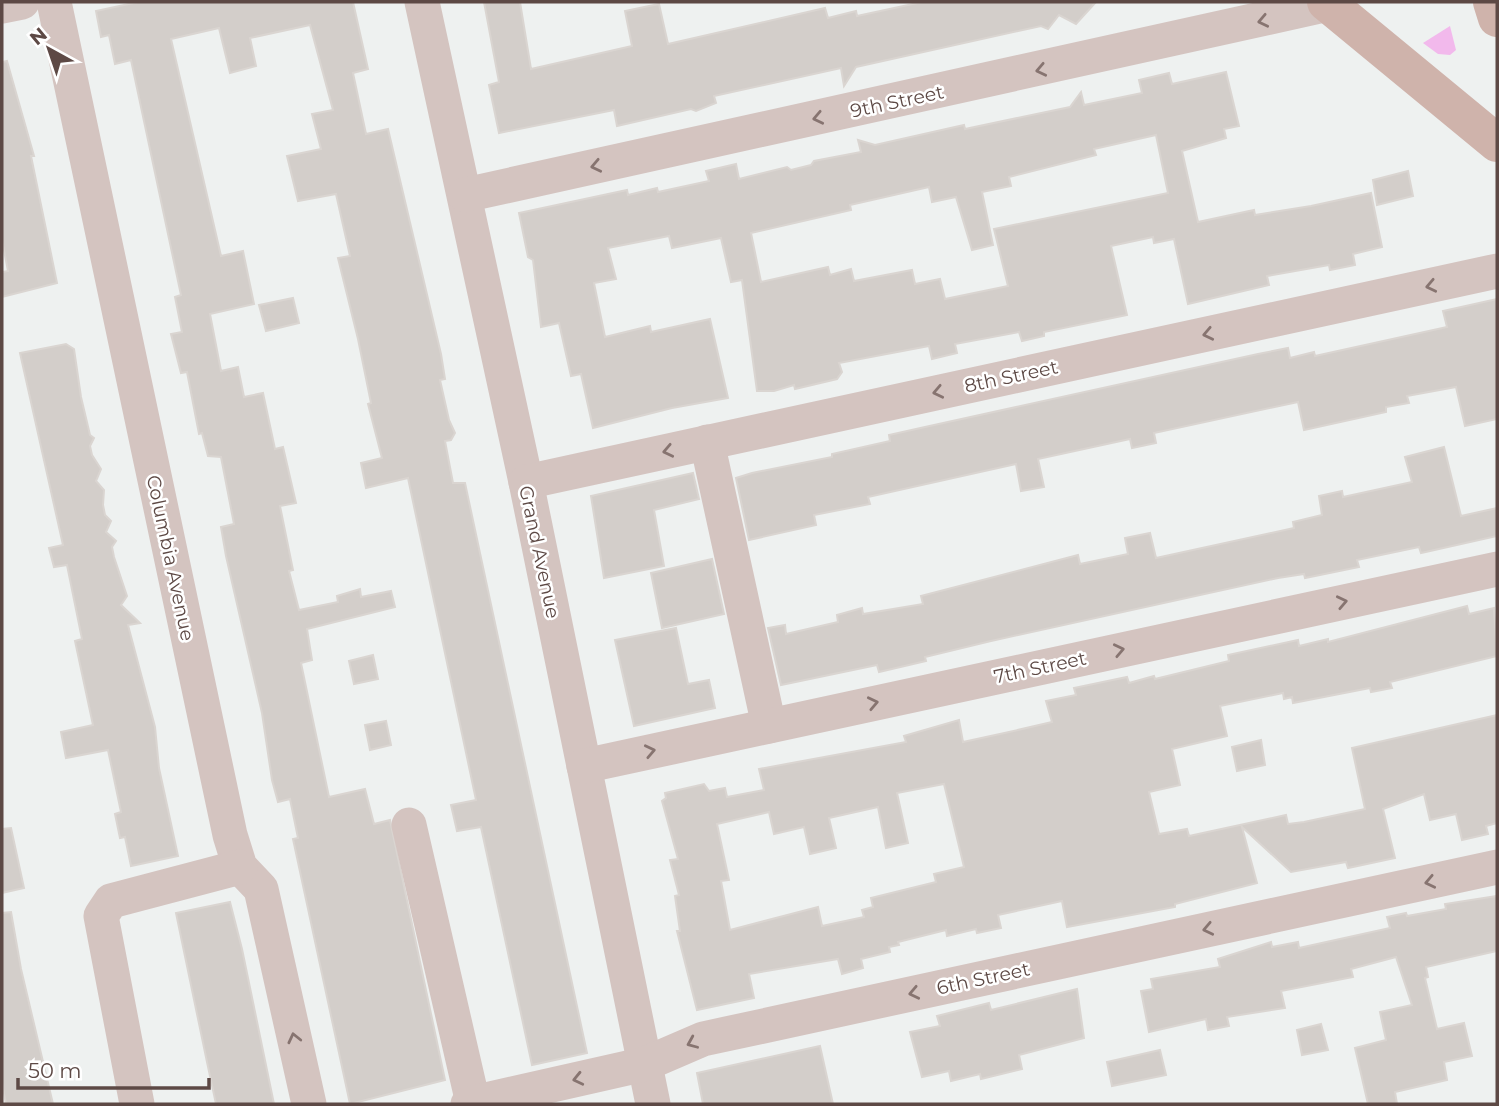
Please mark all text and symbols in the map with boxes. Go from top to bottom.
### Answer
one-way arrow [1257,13,1269,27]
north arrow [14,14,84,84]
text: N [25,23,52,50]
one-way arrow [1035,61,1047,76]
street label: 9th Street [848,80,946,123]
one-way arrow [812,110,824,124]
one-way arrow [590,158,602,173]
one-way arrow [1425,277,1437,292]
one-way arrow [1202,325,1214,340]
street label: 8th Street [962,355,1060,398]
one-way arrow [932,384,944,399]
one-way arrow [662,442,674,457]
street label: Columbia Avenue [142,473,199,643]
street label: Grand Avenue [514,484,565,621]
one-way arrow [1336,596,1348,611]
one-way arrow [1113,644,1125,659]
street label: 7th Street [992,646,1089,688]
one-way arrow [867,697,879,712]
one-way arrow [644,745,656,760]
one-way arrow [1425,873,1437,888]
one-way arrow [1202,921,1214,936]
street label: 6th Street [934,957,1032,1000]
one-way arrow [908,985,920,999]
one-way arrow [288,1032,303,1044]
one-way arrow [687,1035,699,1049]
scale bar [18,1046,208,1090]
text: 50 m [28,1058,82,1083]
one-way arrow [572,1071,584,1085]

